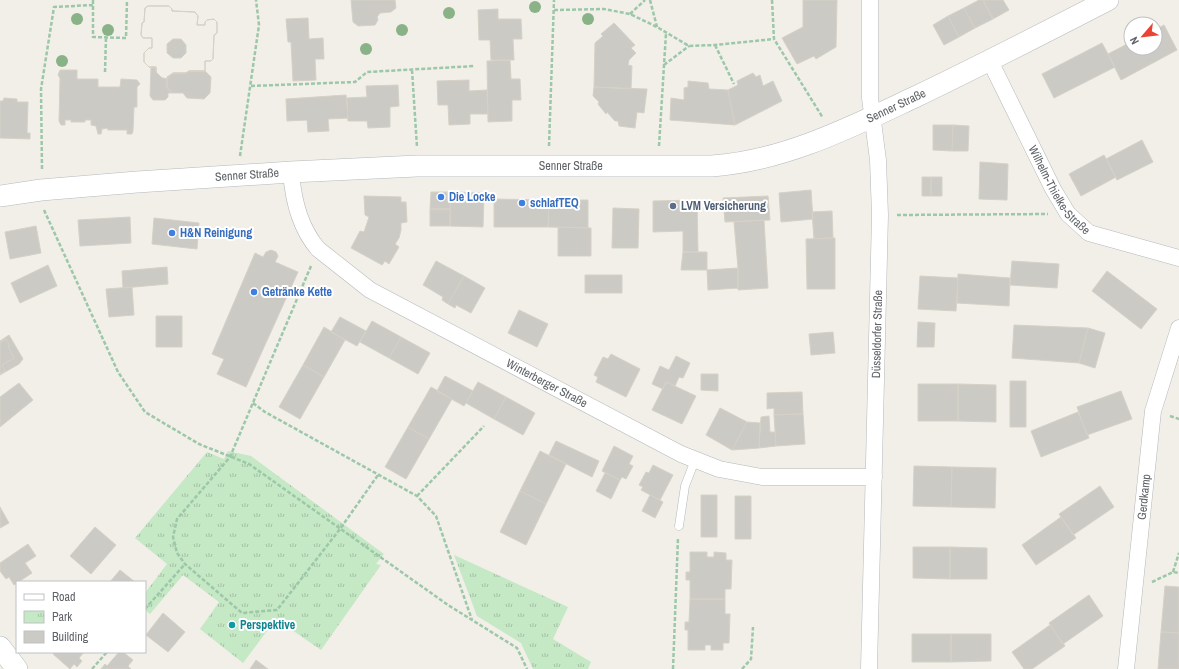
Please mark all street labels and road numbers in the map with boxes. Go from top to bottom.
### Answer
street label: Senner Straße [864,85,929,127]
street label: Wilhelm-Thielke-Straße [1025,143,1094,238]
street label: Senner Straße [539,158,603,174]
street label: Senner Straße [214,165,280,185]
street label: Düsseldorfer Straße [868,290,886,378]
street label: Winterberger Straße [503,355,590,411]
street label: Gerdkamp [1134,473,1154,521]

